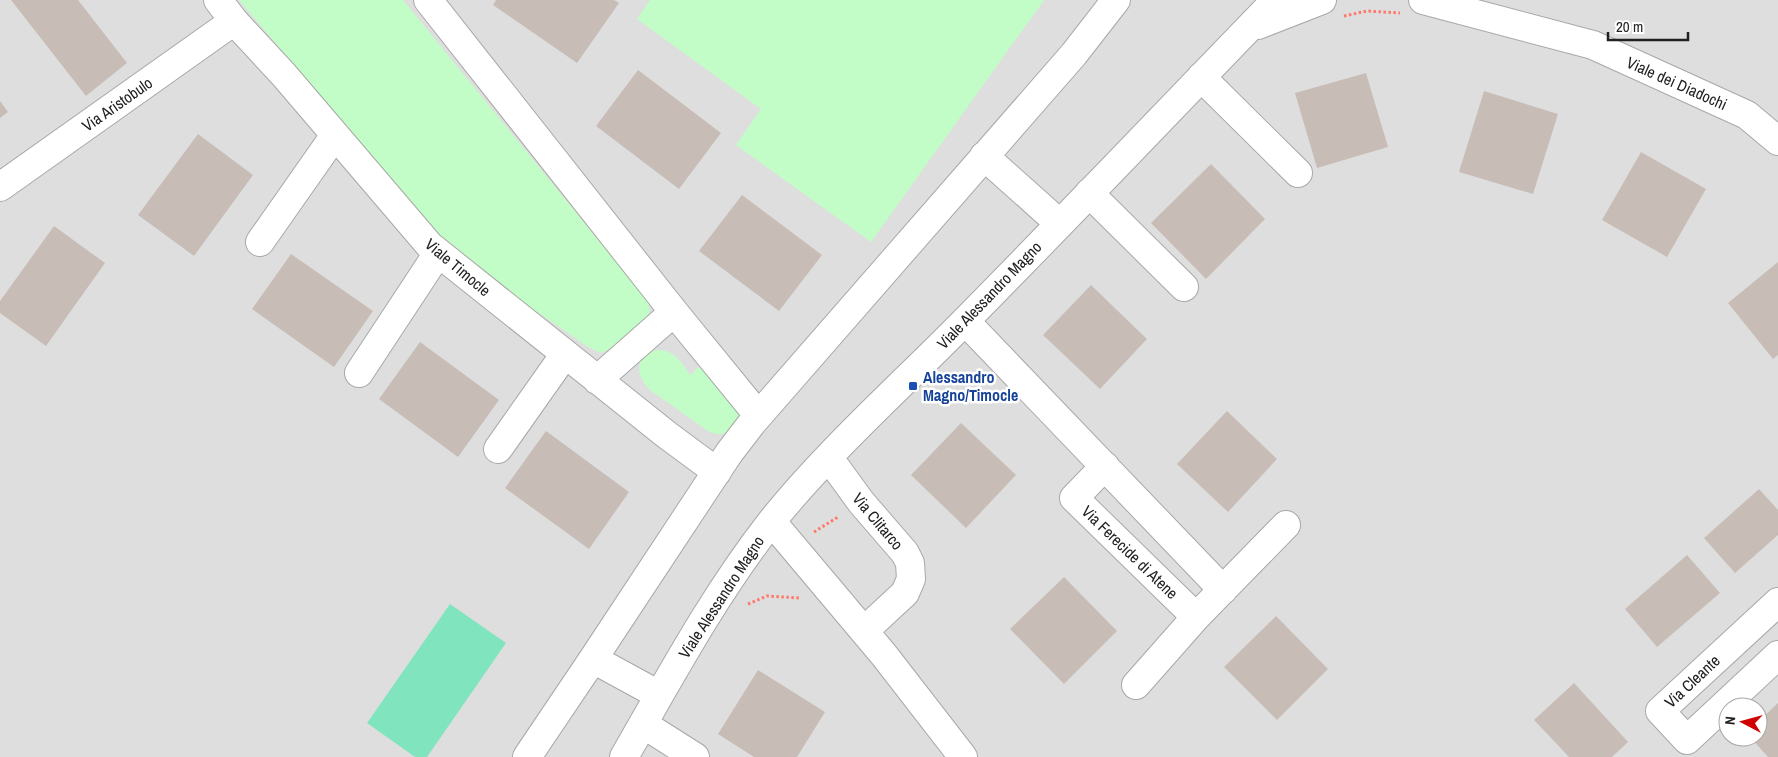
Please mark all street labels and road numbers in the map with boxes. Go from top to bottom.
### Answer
street label: Viale dei Diadochi [1623,51,1731,115]
street label: Via Aristobulo [77,72,157,136]
street label: Viale Timocle [420,233,496,301]
street label: Viale Alessandro Magno [932,236,1046,354]
street label: Via Clitarco [848,488,908,554]
street label: Via Ferecide di Atene [1077,500,1183,604]
street label: Viale Alessandro Magno [673,531,769,663]
street label: Via Cleante [1660,650,1724,712]

